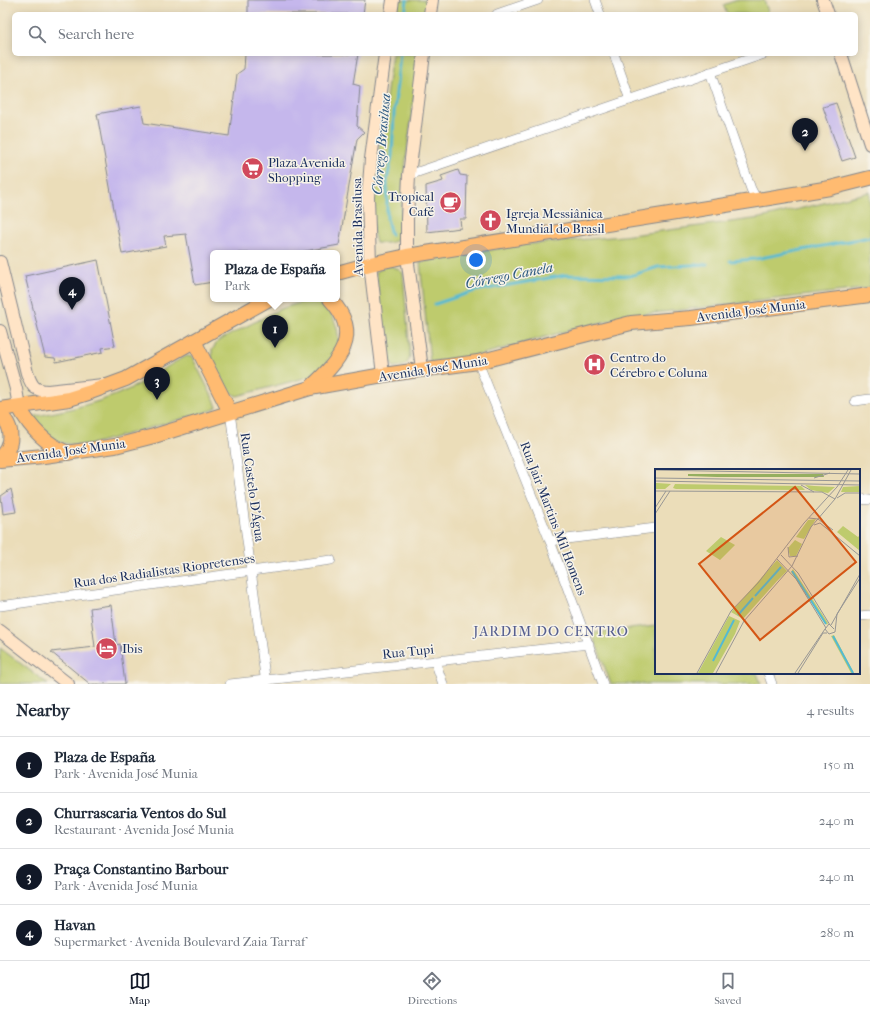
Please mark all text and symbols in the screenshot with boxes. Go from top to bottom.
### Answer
search box [12,12,858,56]
icon: search [26,23,48,45]
text: Search here [58,25,134,43]
water label: Córrego Brasilusa [369,93,394,195]
pin: 2 [792,118,818,151]
place label: Plaza Avenida Shopping [268,155,346,185]
supermarket icon: Plaza Avenida Shopping [239,156,265,182]
street label: Avenida Brasilusa [349,177,366,277]
place label: Tropical Café [388,189,435,219]
cafe icon: Tropical Café [437,190,463,216]
place label: Igreja Messiânica Mundial do Brasil [506,206,605,236]
church icon: Igreja Messiânica Mundial do Brasil [477,207,503,233]
popup [210,250,340,302]
your location [466,250,486,270]
water label: Córrego Canela [464,259,554,292]
text: Plaza de España [224,260,326,278]
pin: 4 [59,277,85,310]
text: Park [224,278,250,293]
street label: Avenida José Munia [695,296,807,325]
pin: 1 [262,315,288,348]
place label: Centro do Cérebro e Coluna [610,350,708,380]
hospital icon: Centro do Cérebro e Coluna [581,351,607,377]
street label: Avenida José Munia [377,352,489,385]
pin: 3 [144,367,170,400]
street label: Rua Castelo D'Água [237,432,268,544]
street label: Avenida José Munia [15,435,127,466]
street label: Rua Jair Martins Mil Homens [517,439,590,597]
inset map [655,469,860,674]
street label: Rua dos Radialistas Riopretenses [72,550,256,591]
district label: JARDIM DO CENTRO [472,623,629,640]
hotel icon: Ibis [94,635,120,661]
place label: Ibis [122,641,143,656]
street label: Rua Tupi [381,641,435,662]
text: Nearby [16,700,70,720]
text: 4 results [807,703,854,718]
text: Plaza de España [54,748,155,766]
text: 1 [27,757,31,772]
text: 150 m [823,757,854,772]
text: Park · Avenida José Munia [54,766,198,781]
text: Churrascaria Ventos do Sul [54,804,227,822]
text: 2 [26,813,32,828]
text: 240 m [819,813,854,828]
text: Restaurant · Avenida José Munia [54,822,234,837]
text: Praça Constantino Barbour [54,860,228,878]
text: 3 [26,869,32,884]
text: 240 m [819,869,854,884]
text: Park · Avenida José Munia [54,878,198,893]
text: Havan [54,916,96,934]
text: 4 [25,925,33,940]
text: 280 m [820,925,854,940]
text: Supermarket · Avenida Boulevard Zaia Tarraf [54,934,305,949]
tab: Map [129,970,151,1007]
tab: Directions [408,970,457,1007]
tab: Saved [714,970,741,1007]

